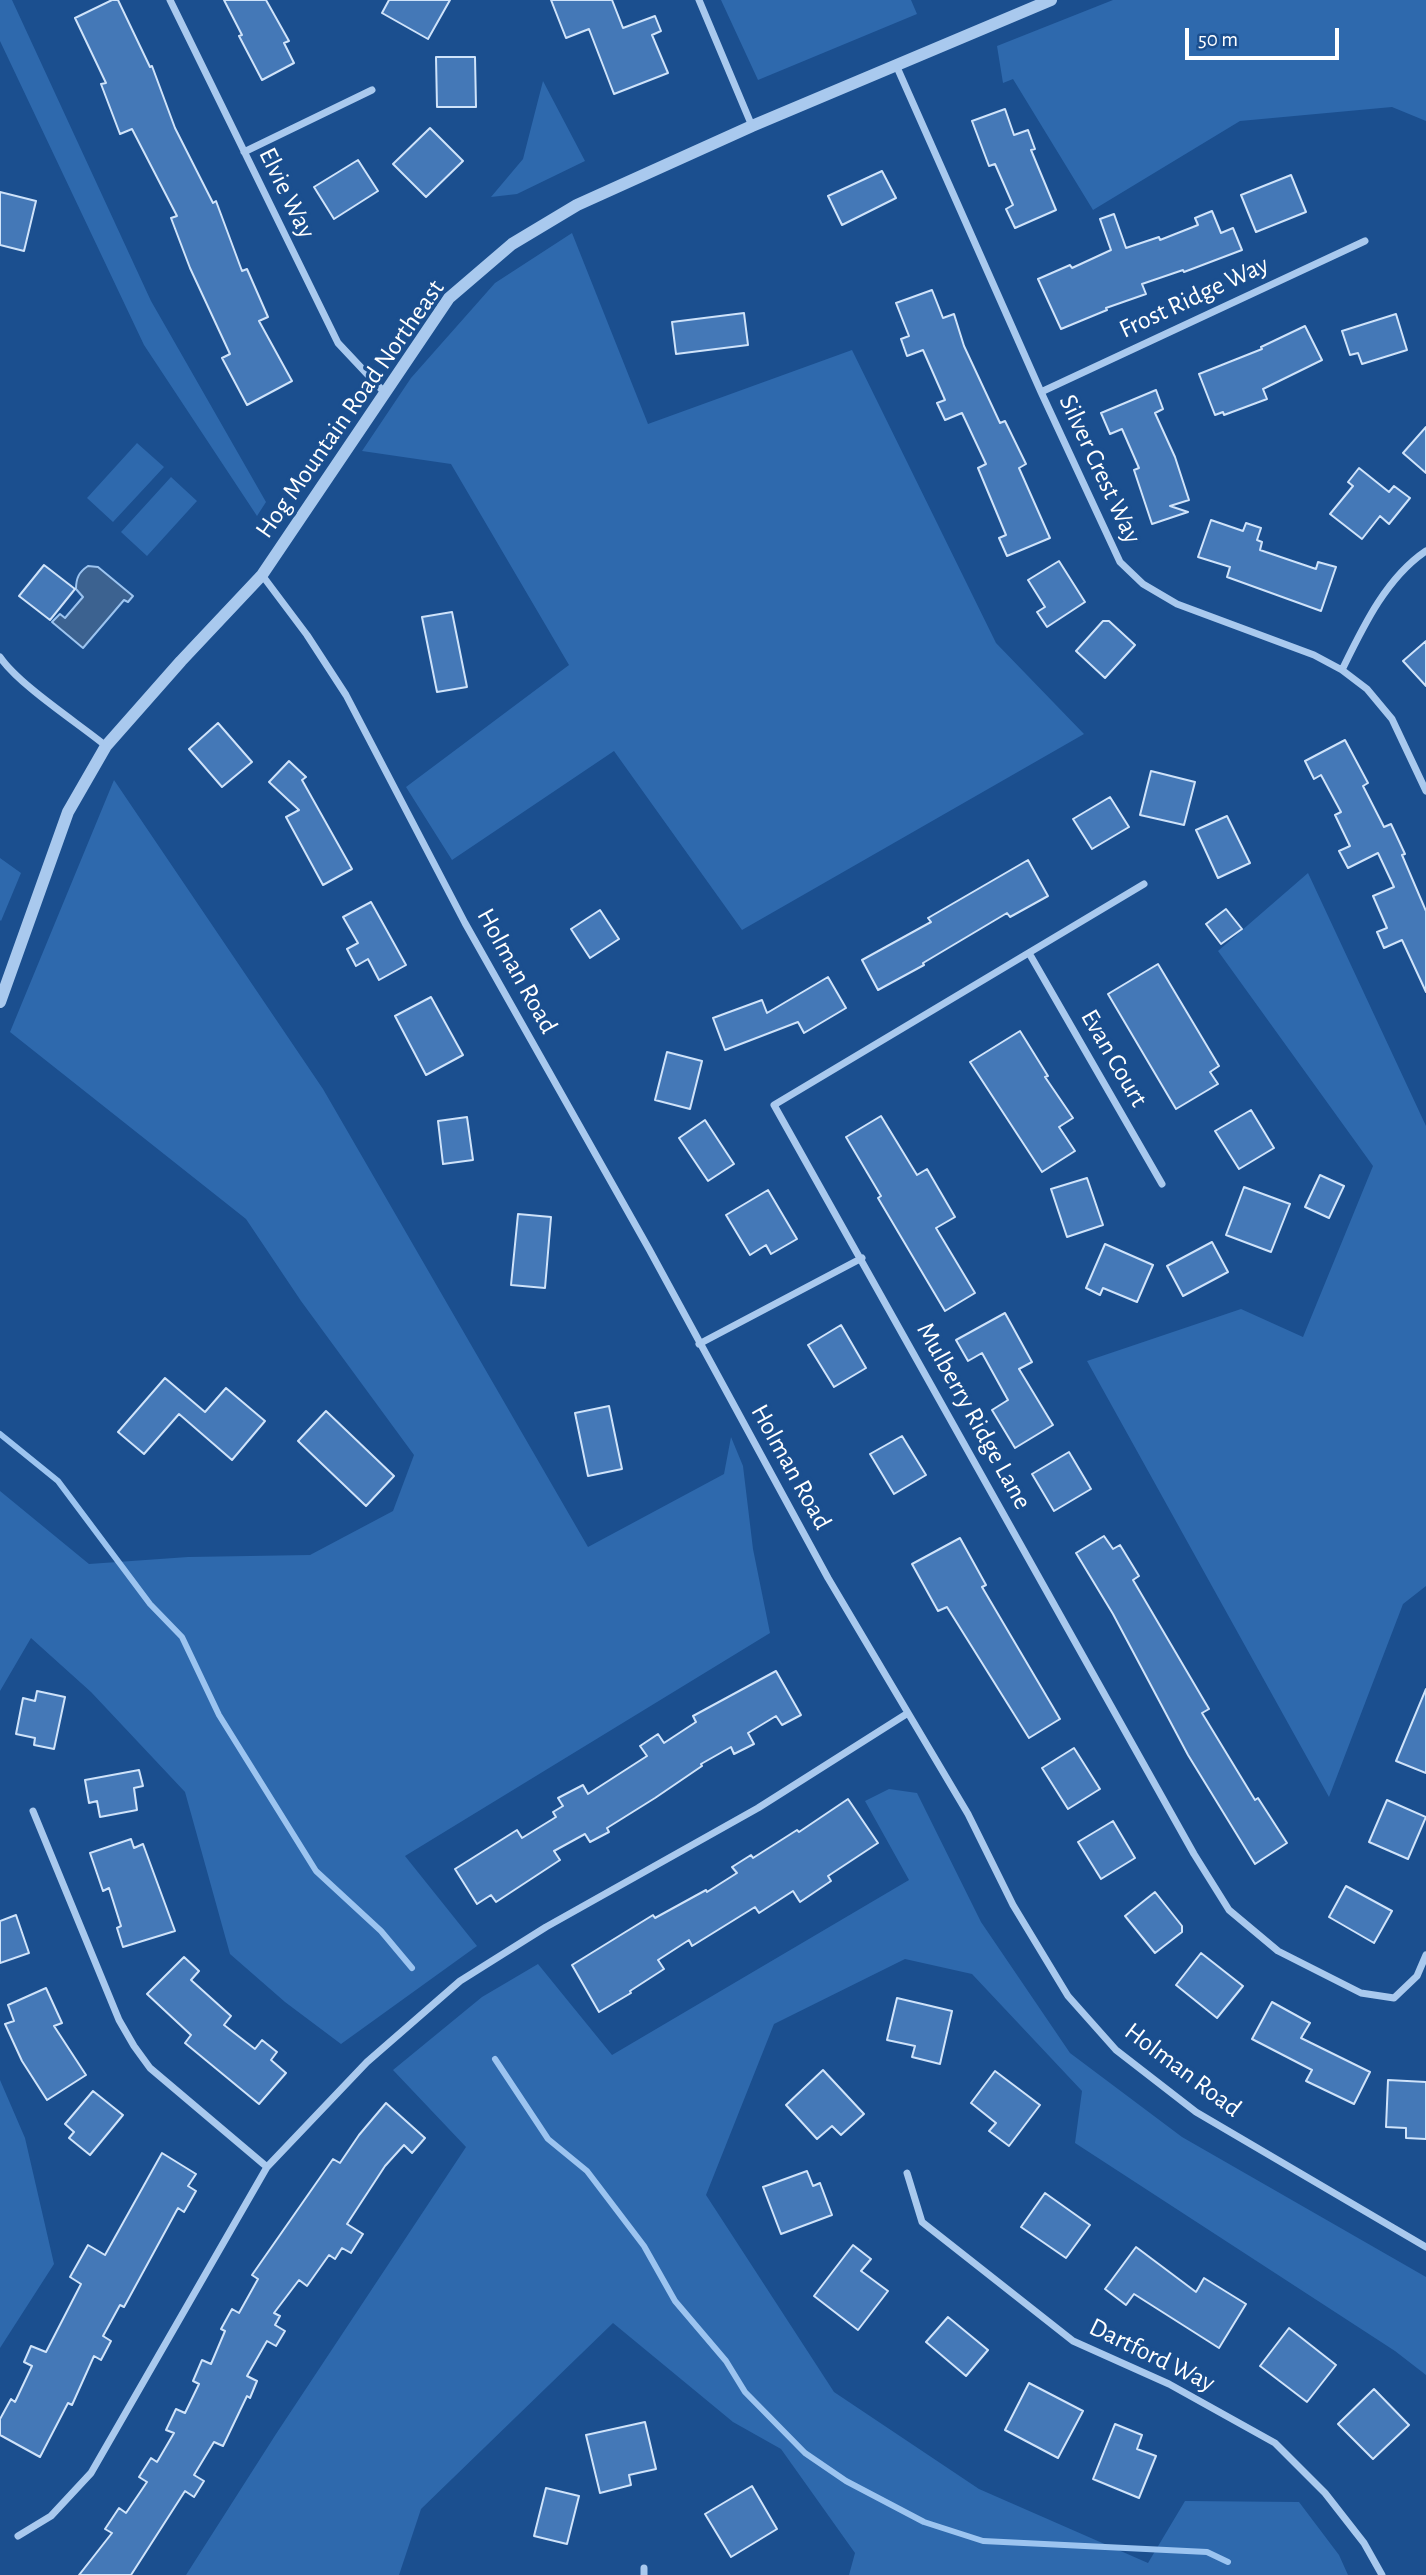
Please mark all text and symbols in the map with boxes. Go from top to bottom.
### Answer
scale bar [1188,14,1342,58]
text: 50 m [1198,29,1238,50]
street label: Elvie Way [252,143,322,243]
street label: Frost Ridge Way [1114,249,1274,345]
street label: Hog Mountain Road Northeast [249,274,451,544]
street label: Silver Crest Way [1052,390,1148,548]
street label: Holman Road [470,903,564,1039]
street label: Evan Court [1074,1004,1154,1112]
street label: Mulberry Ridge Lane [910,1317,1038,1515]
street label: Holman Road [744,1399,838,1535]
street label: Holman Road [1118,2016,1248,2124]
street label: Dartford Way [1084,2311,1220,2399]

